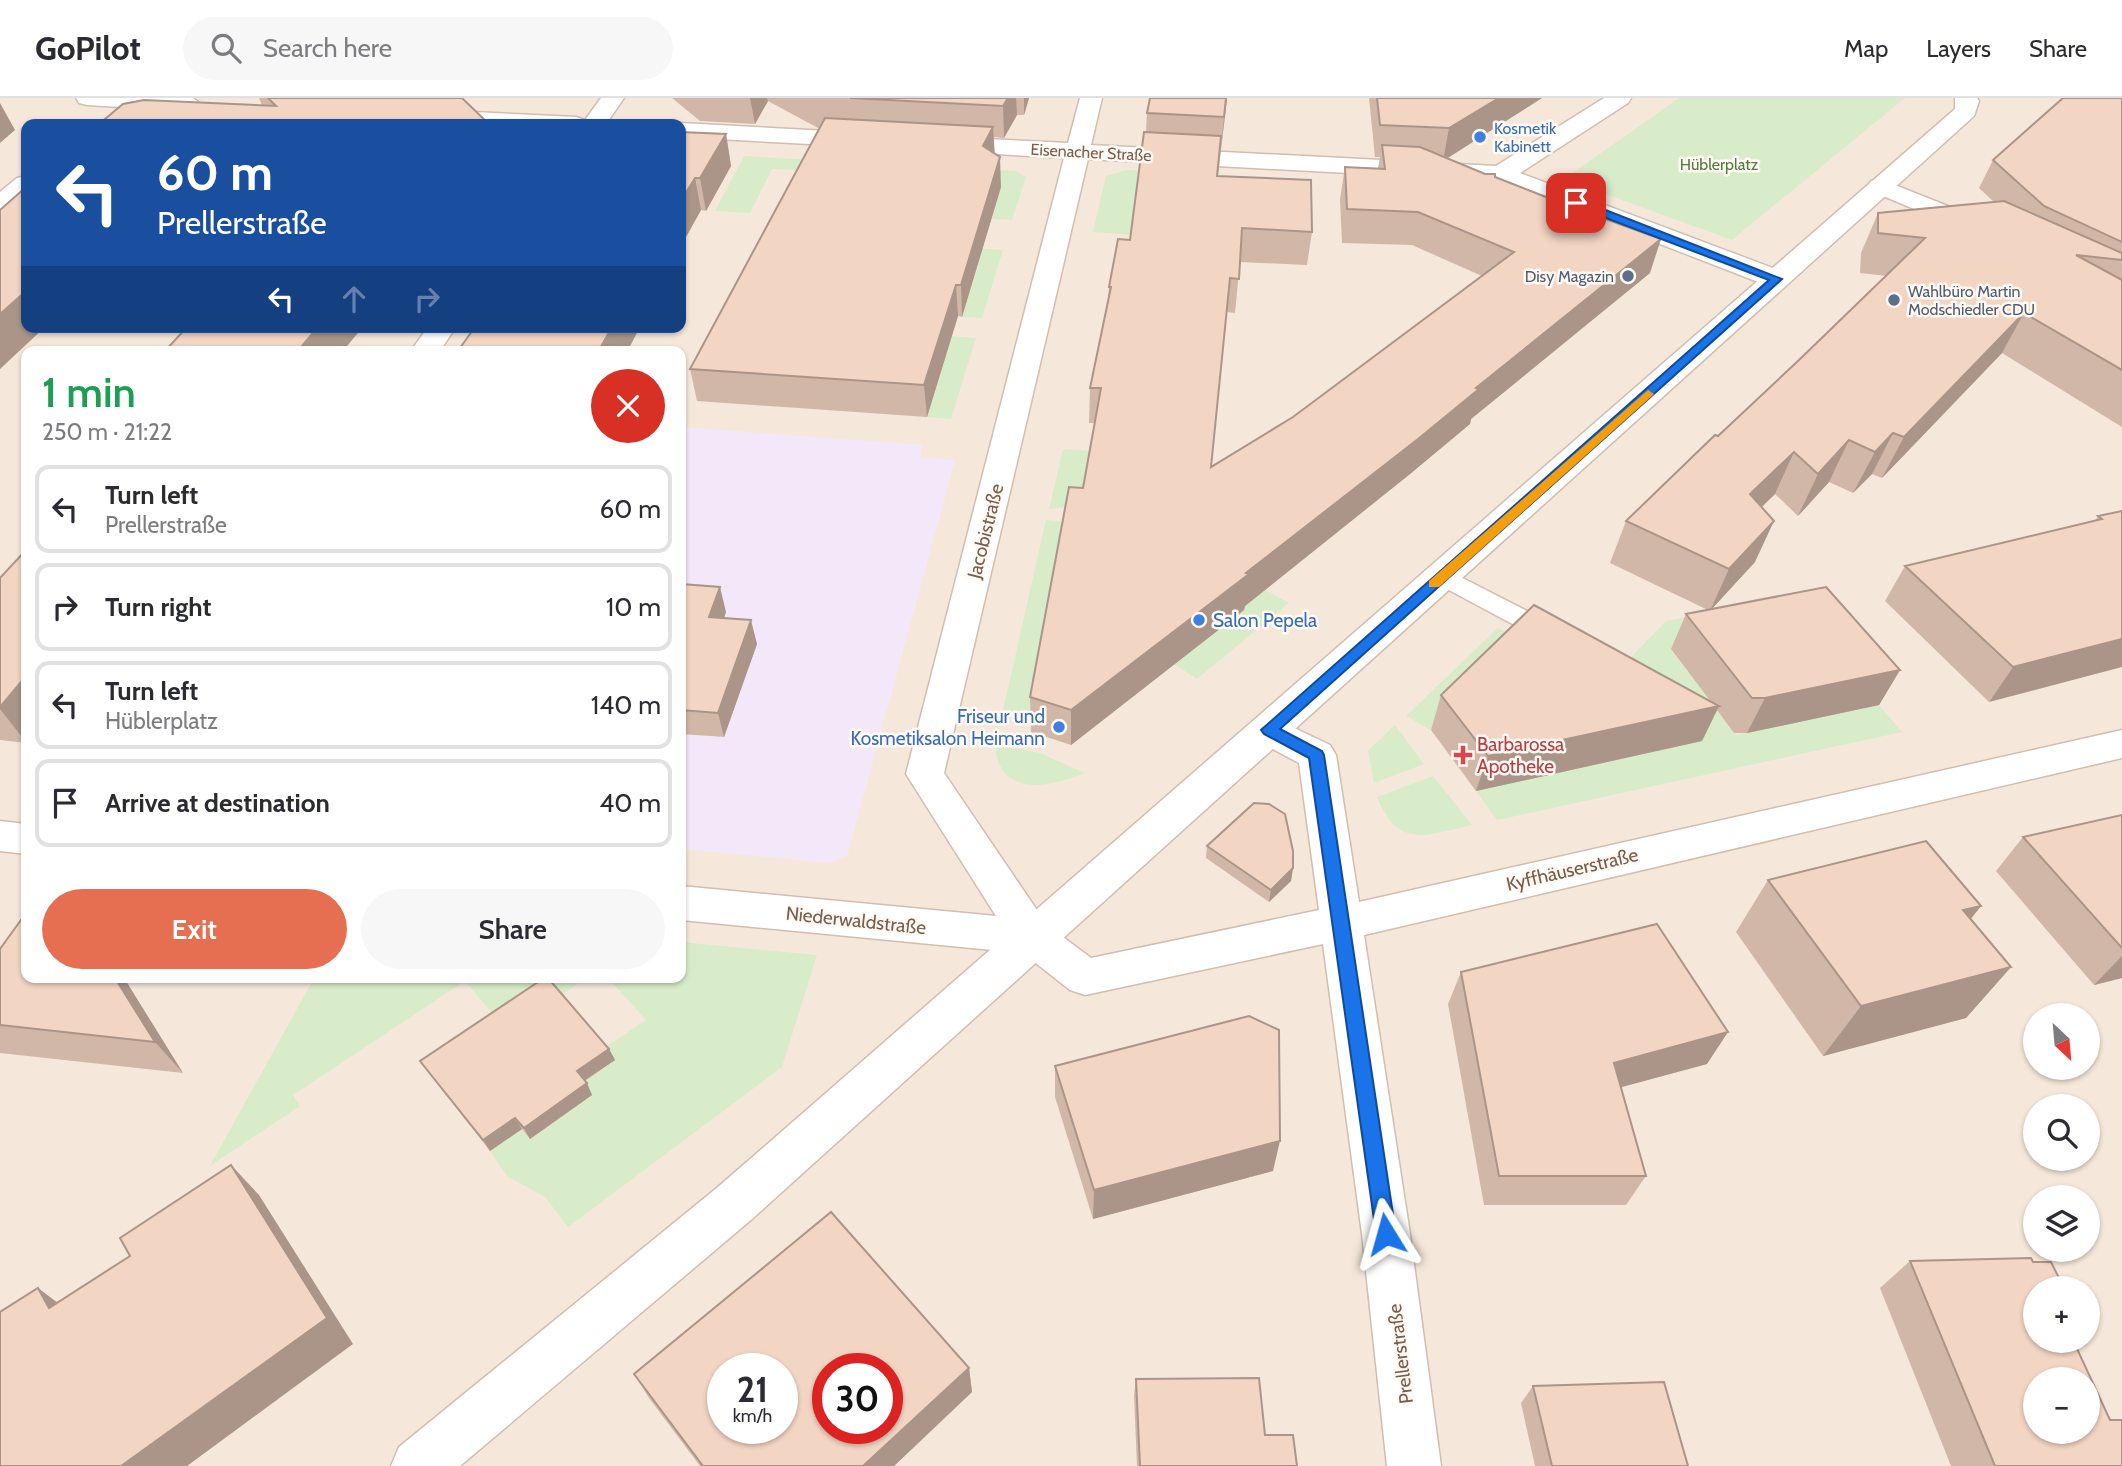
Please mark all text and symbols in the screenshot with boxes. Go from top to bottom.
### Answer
search box [183,17,673,80]
text: GoPilot [35,28,141,68]
icon: search [207,29,245,67]
text: Search here [263,32,392,64]
text: Map [1844,34,1888,63]
text: Layers [1926,34,1991,63]
text: Share [2029,34,2087,63]
place label: Kosmetik Kabinett [1494,119,1557,156]
marker: Kosmetik Kabinett [1472,129,1488,145]
street label: Eisenacher Straße [1030,140,1152,165]
text: 60 m [157,143,273,202]
icon: left [42,147,133,238]
park label: Hüblerplatz [1680,155,1759,174]
pin [1546,173,1606,233]
icon: arrive [1557,184,1595,222]
text: Prellerstraße [157,203,327,242]
place label: Disy Magazin [1525,267,1614,286]
marker: Disy Magazin [1620,268,1636,284]
icon: left [262,280,300,318]
icon: ahead [335,280,373,318]
icon: right [408,280,446,318]
place label: Wahlbüro Martin Modschiedler CDU [1908,282,2035,319]
marker: Wahlbüro Martin Modschiedler CDU [1886,292,1902,308]
text: 1 min [42,366,136,418]
button: close [591,369,665,443]
text: 250 m · 21:22 [42,418,172,446]
text: Turn left [105,479,198,511]
street label: Jacobistraße [962,481,1008,582]
icon: left [46,490,84,528]
text: 60 m [599,493,661,525]
text: Prellerstraße [105,511,227,539]
icon: right [46,588,84,626]
text: Turn right [105,591,211,623]
text: 10 m [606,591,661,623]
place label: Salon Pepela [1213,609,1317,632]
marker: Salon Pepela [1191,612,1207,628]
text: Turn left [105,675,198,707]
icon: left [46,686,84,724]
text: 140 m [591,689,661,721]
place label: Friseur und Kosmetiksalon Heimann [851,705,1045,750]
text: Hüblerplatz [105,707,218,735]
marker: Friseur und Kosmetiksalon Heimann [1051,719,1067,735]
place label: Barbarossa Apotheke [1477,733,1564,778]
marker: Barbarossa Apotheke [1455,747,1471,763]
icon: arrive [46,784,84,822]
text: Arrive at destination [105,787,330,819]
text: 40 m [599,787,661,819]
street label: Kyffhäuserstraße [1504,843,1641,896]
button: Exit [42,889,347,969]
button: Share [361,889,665,969]
street label: Niederwaldstraße [785,902,927,939]
north arrow [2023,1003,2100,1080]
map controls [2023,1003,2100,1444]
button: search [2023,1094,2100,1171]
button: layers [2023,1185,2100,1262]
position arrow [1349,1197,1423,1271]
button: + [2023,1276,2100,1353]
street label: Prellerstraße [1383,1302,1418,1405]
speed limit sign: 30 [812,1353,903,1444]
button: − [2023,1367,2100,1444]
text: 21 [737,1368,768,1411]
text: km/h [733,1405,772,1427]

